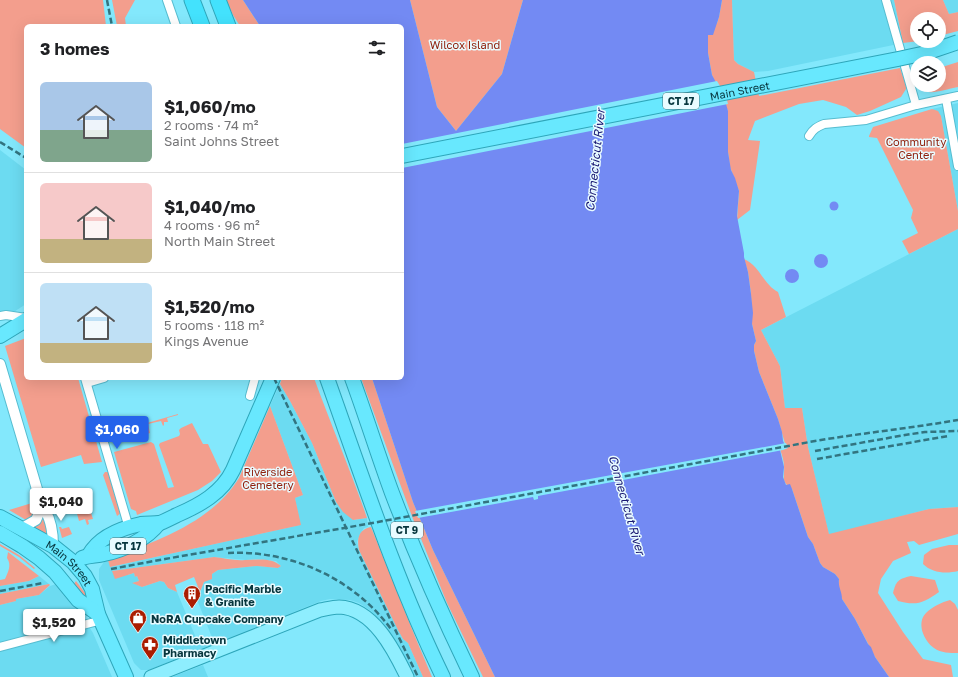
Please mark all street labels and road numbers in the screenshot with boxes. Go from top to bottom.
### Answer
street label: Main Street [709,78,771,102]
road number: CT 17 [663,93,699,109]
road number: CT 9 [391,522,423,538]
street label: Main Street [44,537,95,588]
road number: CT 17 [110,538,146,554]

